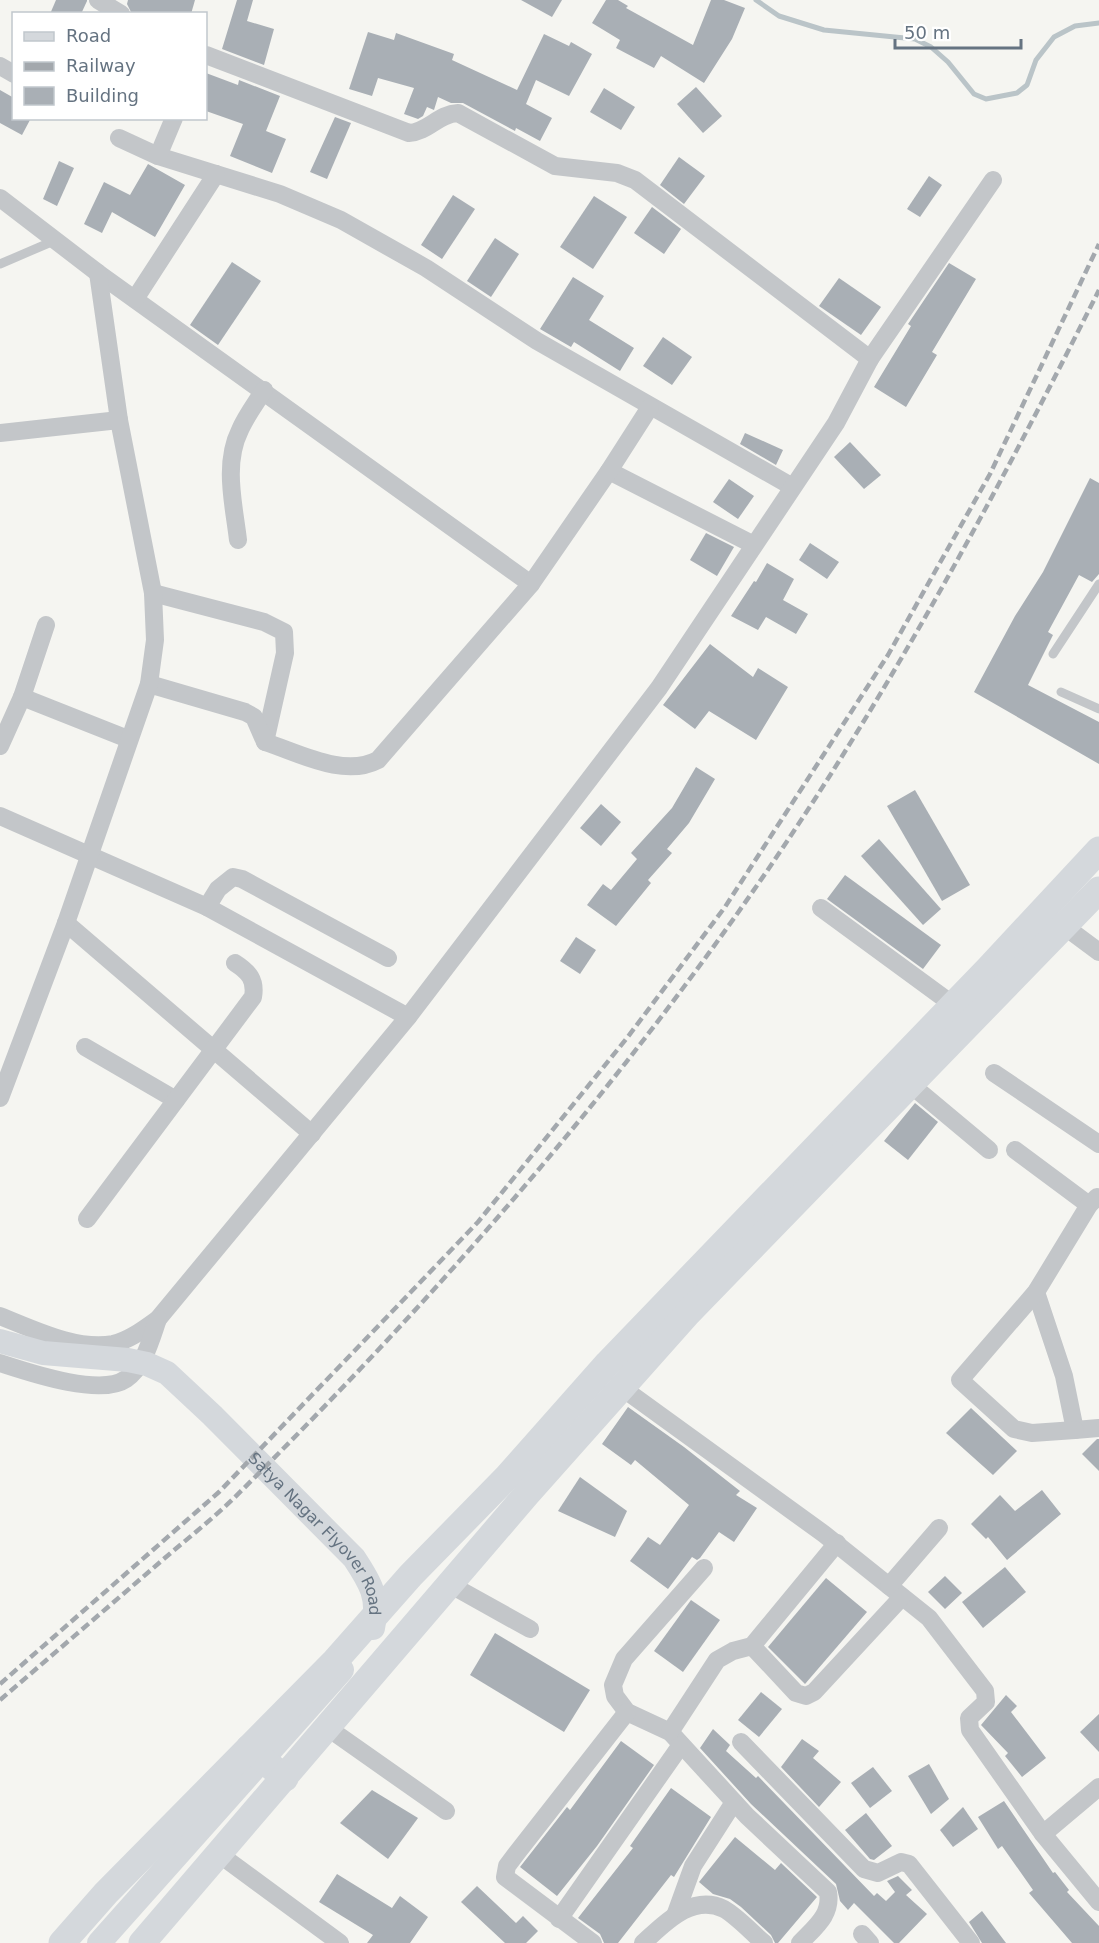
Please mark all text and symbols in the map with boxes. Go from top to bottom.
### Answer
legend [12,12,207,120]
scale bar [895,12,1021,50]
text: 50 m [904,22,950,43]
text: Road [66,25,111,46]
text: Railway [66,55,136,76]
text: Building [66,85,139,106]
street label: Satya Nagar Flyover Road [244,1448,384,1616]

